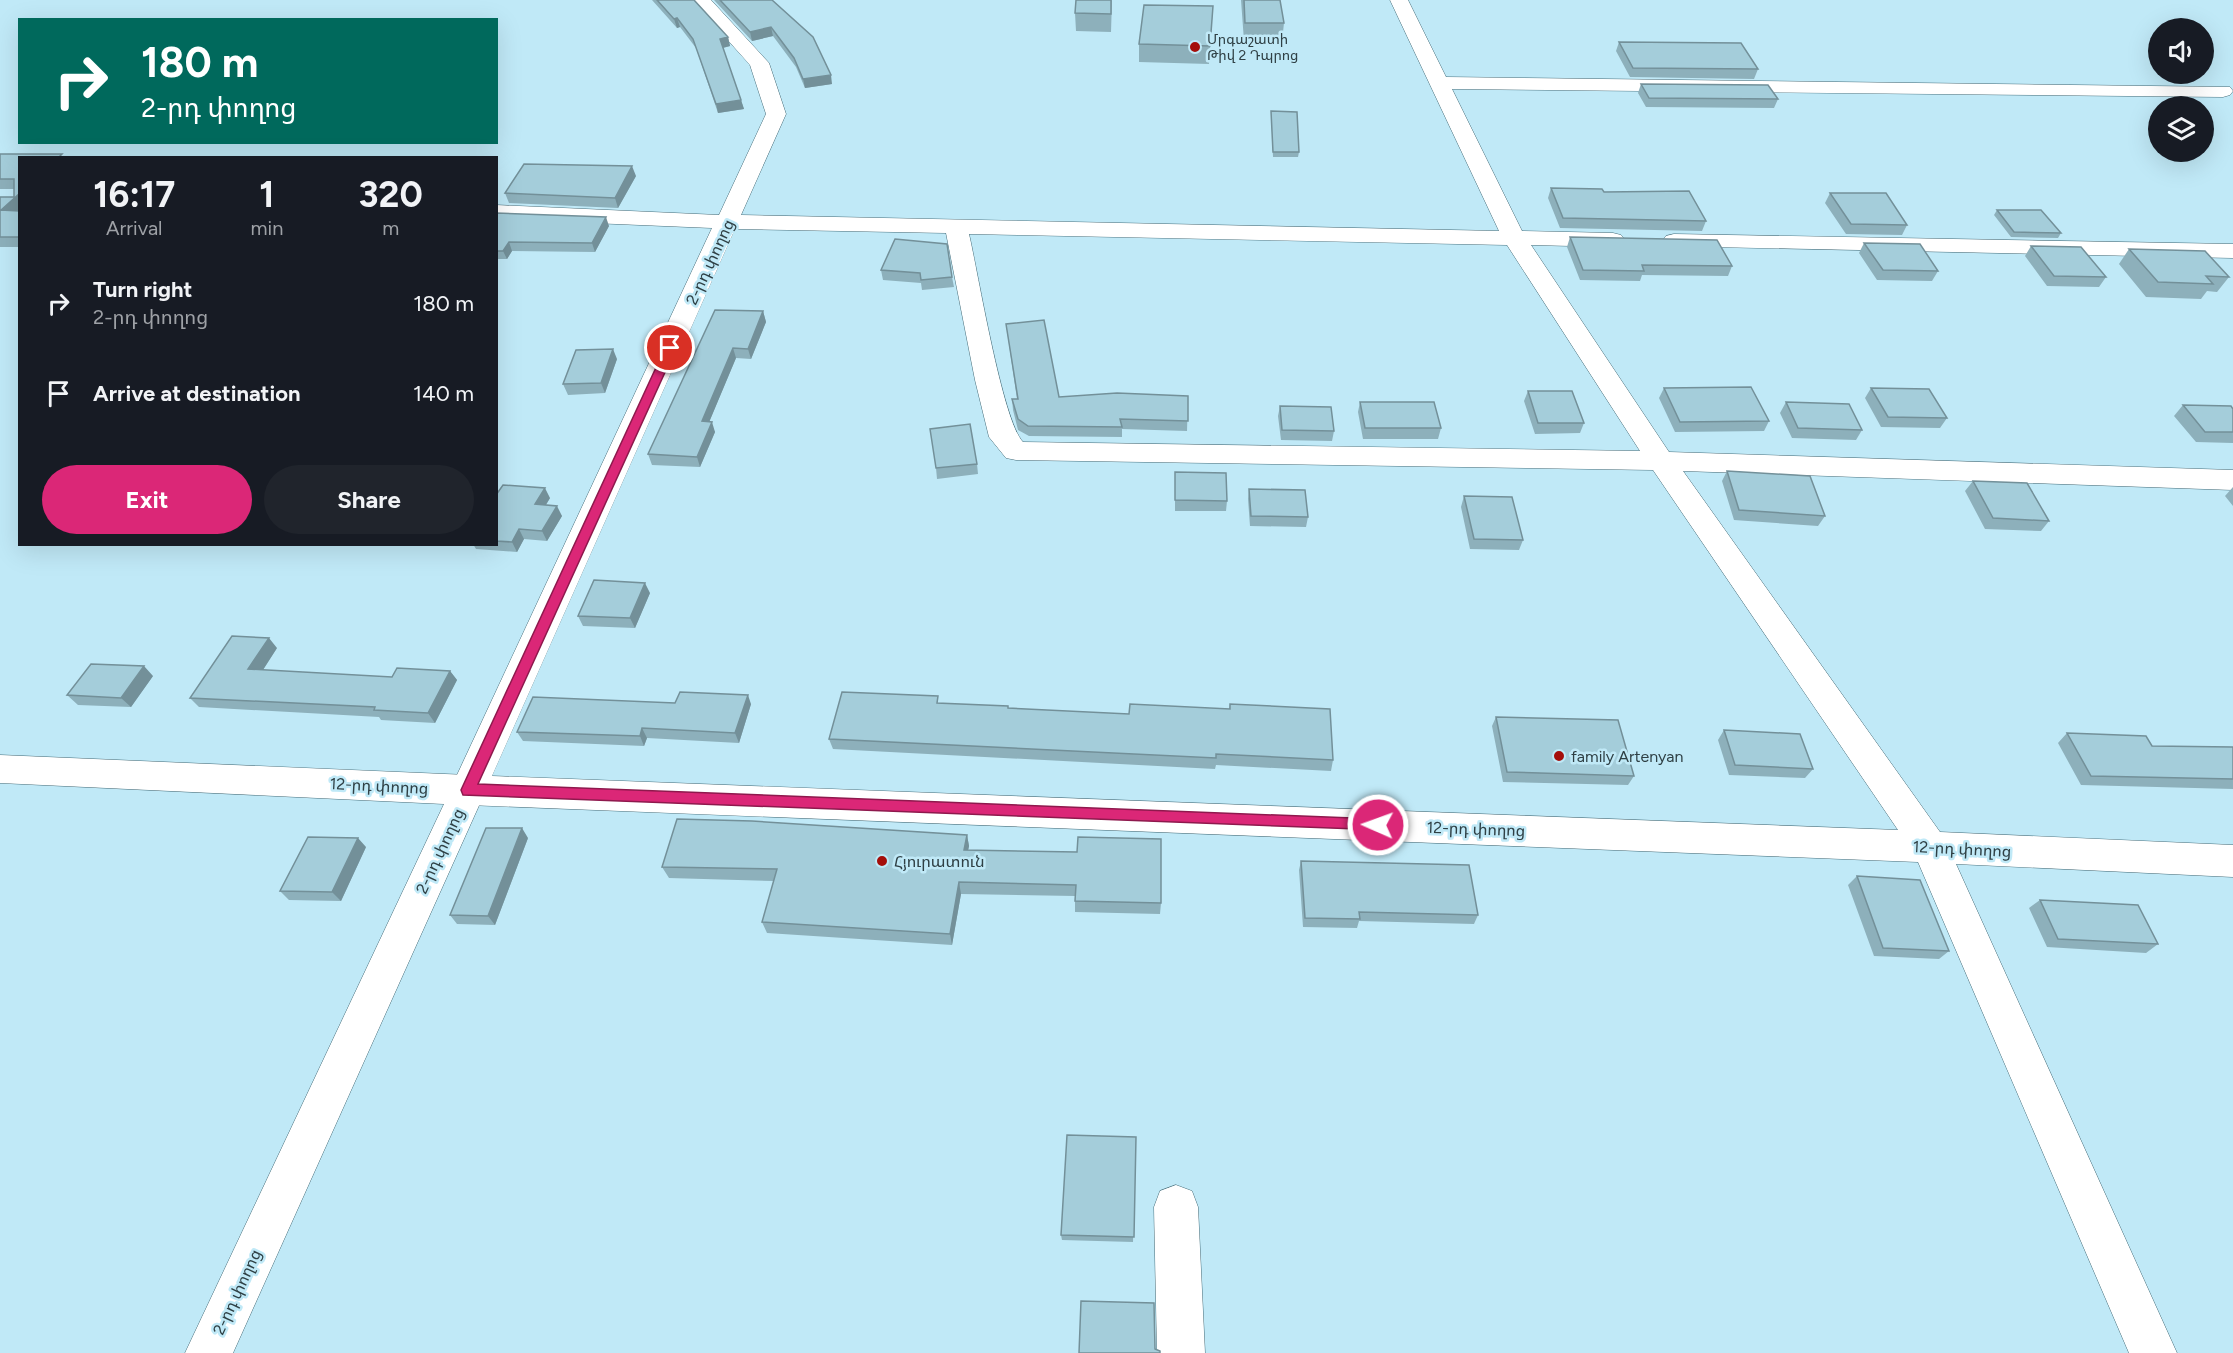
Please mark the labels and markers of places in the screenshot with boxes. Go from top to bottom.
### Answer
place label: Մրգաշատի Թիվ 2 Դպրոց [1207,31,1299,64]
marker: Մրգաշատի Թիվ 2 Դպրոց [1188,40,1202,54]
pin [644,322,695,373]
place label: family Artenyan [1571,747,1683,766]
marker: family Artenyan [1552,749,1566,763]
place label: Հյուրատուն [894,852,985,871]
marker: Հյուրատուն [875,854,889,868]

